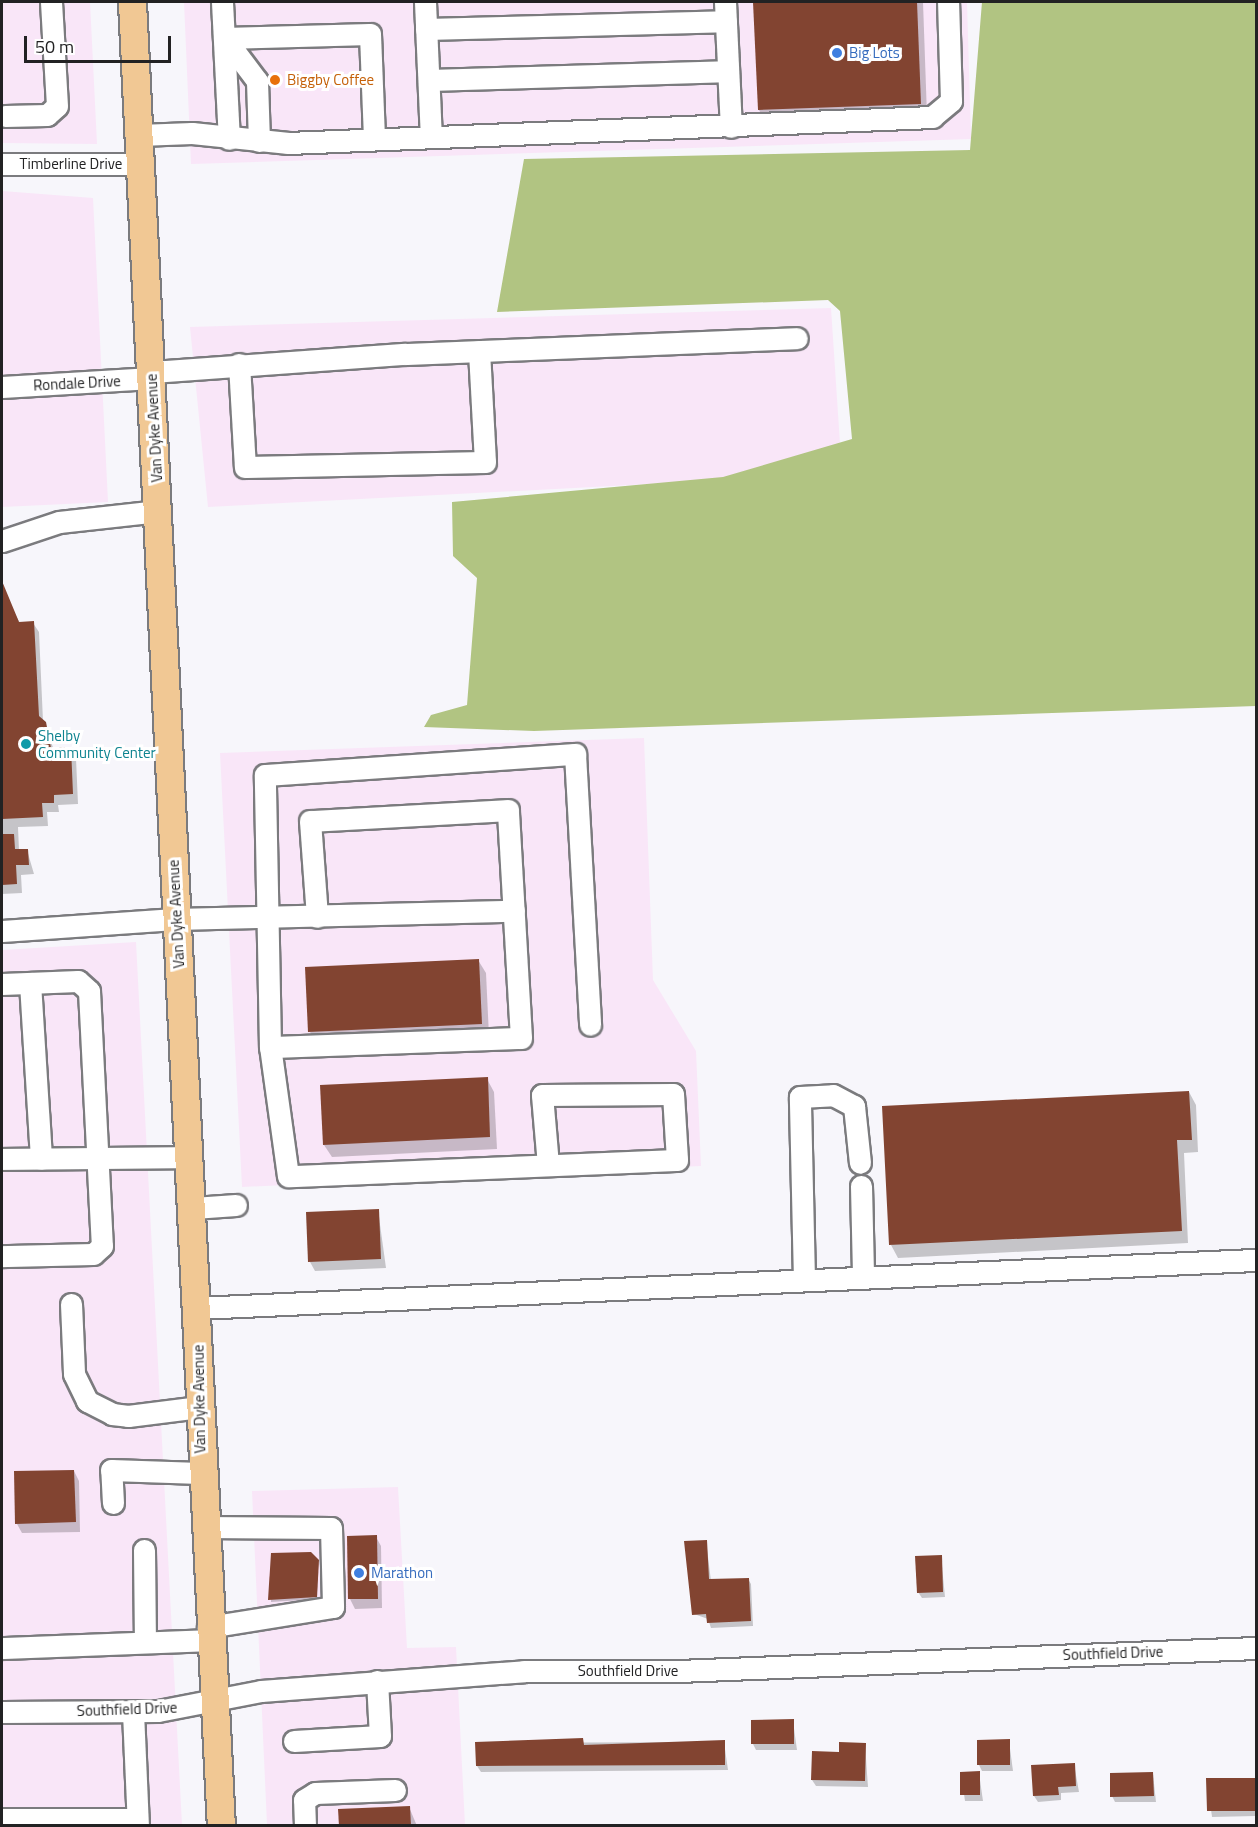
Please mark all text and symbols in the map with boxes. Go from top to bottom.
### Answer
scale bar [27,24,174,62]
text: 50 m [35,33,74,60]
place label: Big Lots [849,44,900,62]
marker: Big Lots [830,46,844,60]
place label: Biggby Coffee [287,71,374,89]
marker: Biggby Coffee [268,73,282,87]
street label: Timberline Drive [20,155,122,173]
street label: Rondale Drive [33,372,121,394]
street label: Van Dyke Avenue [142,373,166,483]
place label: Shelby Community Center [38,726,156,761]
marker: Shelby Community Center [19,737,33,751]
street label: Van Dyke Avenue [164,859,188,969]
street label: Van Dyke Avenue [189,1344,209,1454]
place label: Marathon [371,1564,433,1582]
marker: Marathon [352,1566,366,1580]
street label: Southfield Drive [1062,1642,1164,1664]
street label: Southfield Drive [578,1662,678,1680]
street label: Southfield Drive [76,1698,178,1720]

